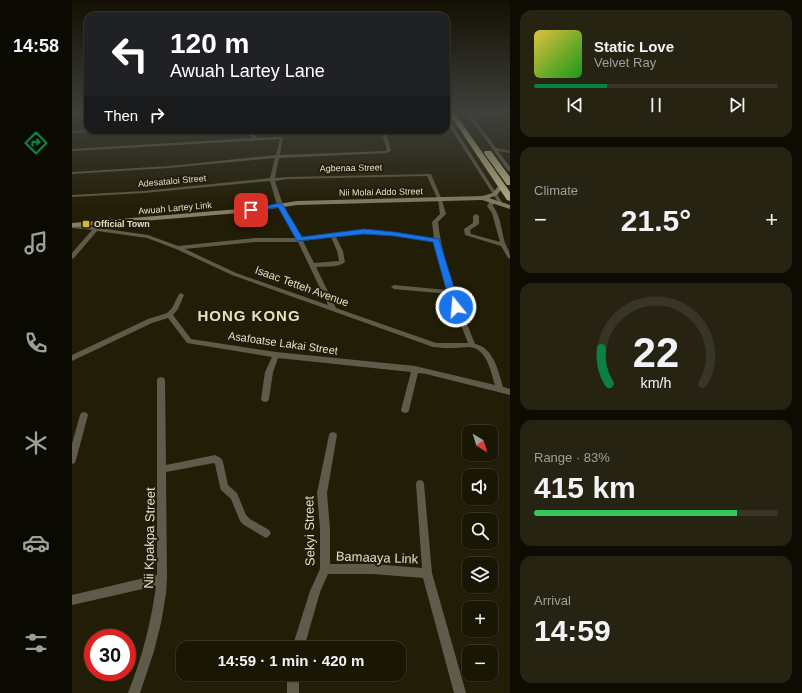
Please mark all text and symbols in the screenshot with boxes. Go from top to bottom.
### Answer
icon: left [104,28,156,80]
text: 120 m [170,28,249,59]
text: 14:58 [13,36,59,56]
text: Static Love [594,38,674,55]
text: Velvet Ray [594,55,656,70]
text: Awuah Lartey Lane [170,61,325,81]
icon: previous [564,94,586,116]
icon: pause [645,94,667,116]
icon: next [726,94,748,116]
icon: right [146,104,168,126]
text: Then [104,107,138,124]
icon: directions [22,129,50,157]
street label: Agbenaa Street [320,162,383,174]
street label: Adesataloi Street [137,173,207,189]
text: Climate [534,183,578,198]
street label: Nii Molai Addo Street [339,186,424,198]
pin [234,193,268,227]
icon: arrive [240,199,262,221]
street label: Awuah Lartey Link [138,200,213,216]
text: 21.5° [621,204,691,237]
text: − [534,207,547,232]
text: + [765,207,778,232]
marker: Official Town [81,219,91,229]
place label: Official Town [94,219,150,229]
icon: music [22,229,50,257]
street label: Isaac Tetteh Avenue [254,263,350,309]
position arrow [435,286,477,328]
district label: HONG KONG [197,307,301,324]
icon: phone [22,329,50,357]
street label: Asafoatse Lakai Street [227,329,339,357]
text: 22 [633,329,679,376]
text: km/h [641,375,672,391]
north arrow [462,425,498,461]
map controls [462,425,498,681]
icon: climate [22,429,50,457]
text: Range · 83% [534,450,610,465]
button: sound [462,469,498,505]
text: 415 km [534,471,636,504]
street label: Nii Kpakpa Street [141,487,158,589]
street label: Sekyi Street [301,495,318,566]
button: search [462,513,498,549]
icon: car [22,529,50,557]
street label: Bamaaya Link [336,549,419,566]
button: layers [462,557,498,593]
text: Arrival [534,593,571,608]
button: + [462,601,498,637]
text: 14:59 [534,614,611,647]
icon: filters [22,629,50,657]
speed limit sign: 30 [84,629,136,681]
button: − [462,645,498,681]
text: 14:59 · 1 min · 420 m [218,652,364,669]

